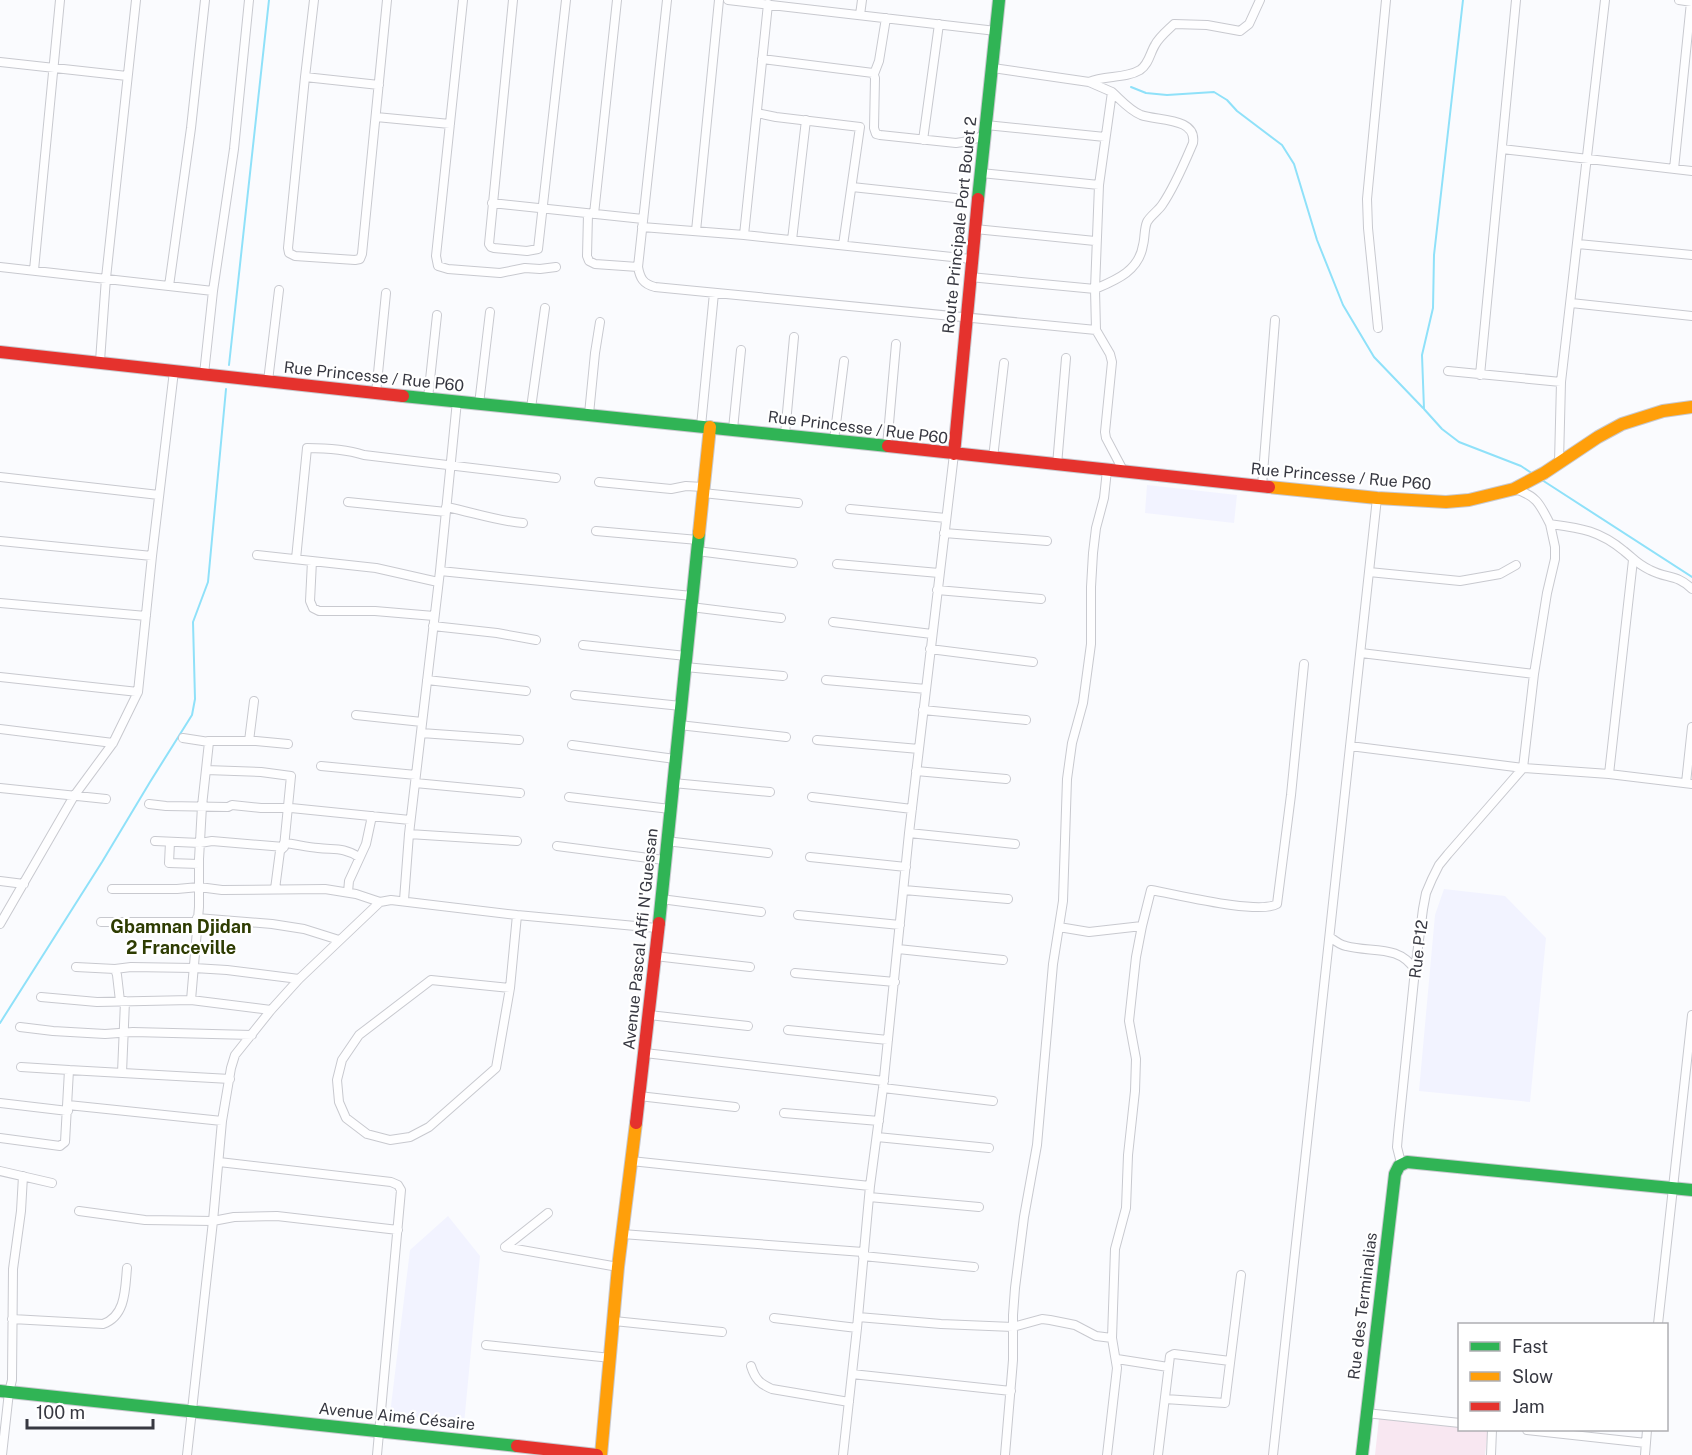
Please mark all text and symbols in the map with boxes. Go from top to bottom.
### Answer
street label: Route Principale Port Bouet 2 [939,115,980,335]
street label: Rue Princesse / Rue P60 [283,358,465,395]
street label: Rue Princesse / Rue P60 [767,407,949,448]
street label: Rue Princesse / Rue P60 [1250,459,1432,494]
street label: Avenue Pascal Affi N'Guessan [619,827,662,1051]
district label: Gbamnan Djidan 2 Franceville [110,916,252,958]
street label: Rue P12 [1405,919,1432,980]
street label: Rue des Terminalias [1344,1231,1381,1381]
legend [1458,1323,1668,1431]
text: Fast [1512,1336,1548,1357]
text: Slow [1512,1366,1553,1387]
scale bar [27,1392,153,1430]
text: Jam [1512,1396,1545,1417]
street label: Avenue Aimé Césaire [318,1399,476,1434]
text: 100 m [36,1402,85,1423]

